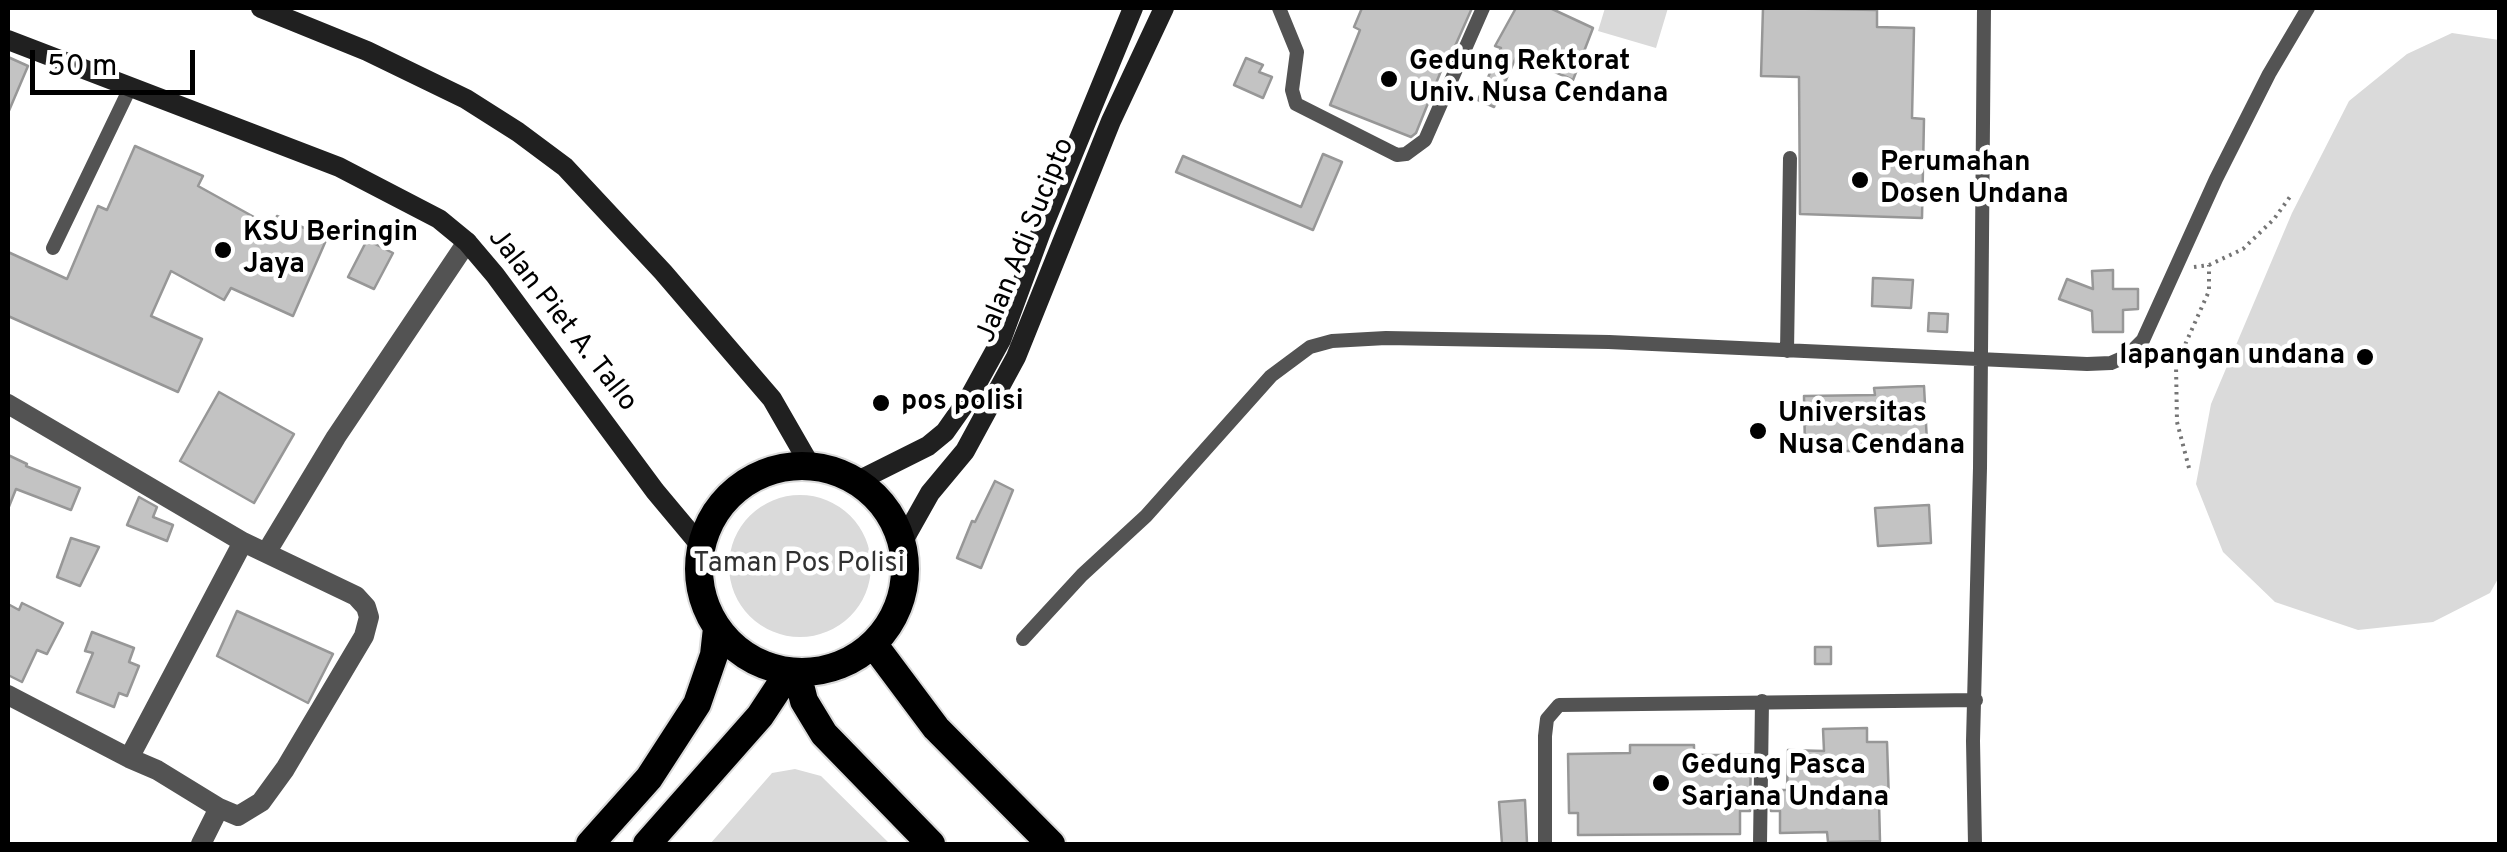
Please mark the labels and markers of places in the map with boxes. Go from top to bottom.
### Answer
place label: Gedung Rektorat Univ. Nusa Cendana [1409,46,1668,112]
marker: Gedung Rektorat Univ. Nusa Cendana [1378,68,1400,90]
place label: Perumahan Dosen Undana [1880,147,2069,213]
marker: Perumahan Dosen Undana [1849,169,1871,191]
place label: KSU Beringin Jaya [243,217,418,283]
marker: KSU Beringin Jaya [212,239,234,261]
place label: lapangan undana [2119,340,2345,374]
marker: lapangan undana [2354,346,2376,368]
place label: pos polisi [901,386,1024,420]
marker: pos polisi [870,392,892,414]
place label: Universitas Nusa Cendana [1778,398,1965,464]
marker: Universitas Nusa Cendana [1747,420,1769,442]
place label: Gedung Pasca Sarjana Undana [1681,750,1889,816]
marker: Gedung Pasca Sarjana Undana [1650,772,1672,794]

